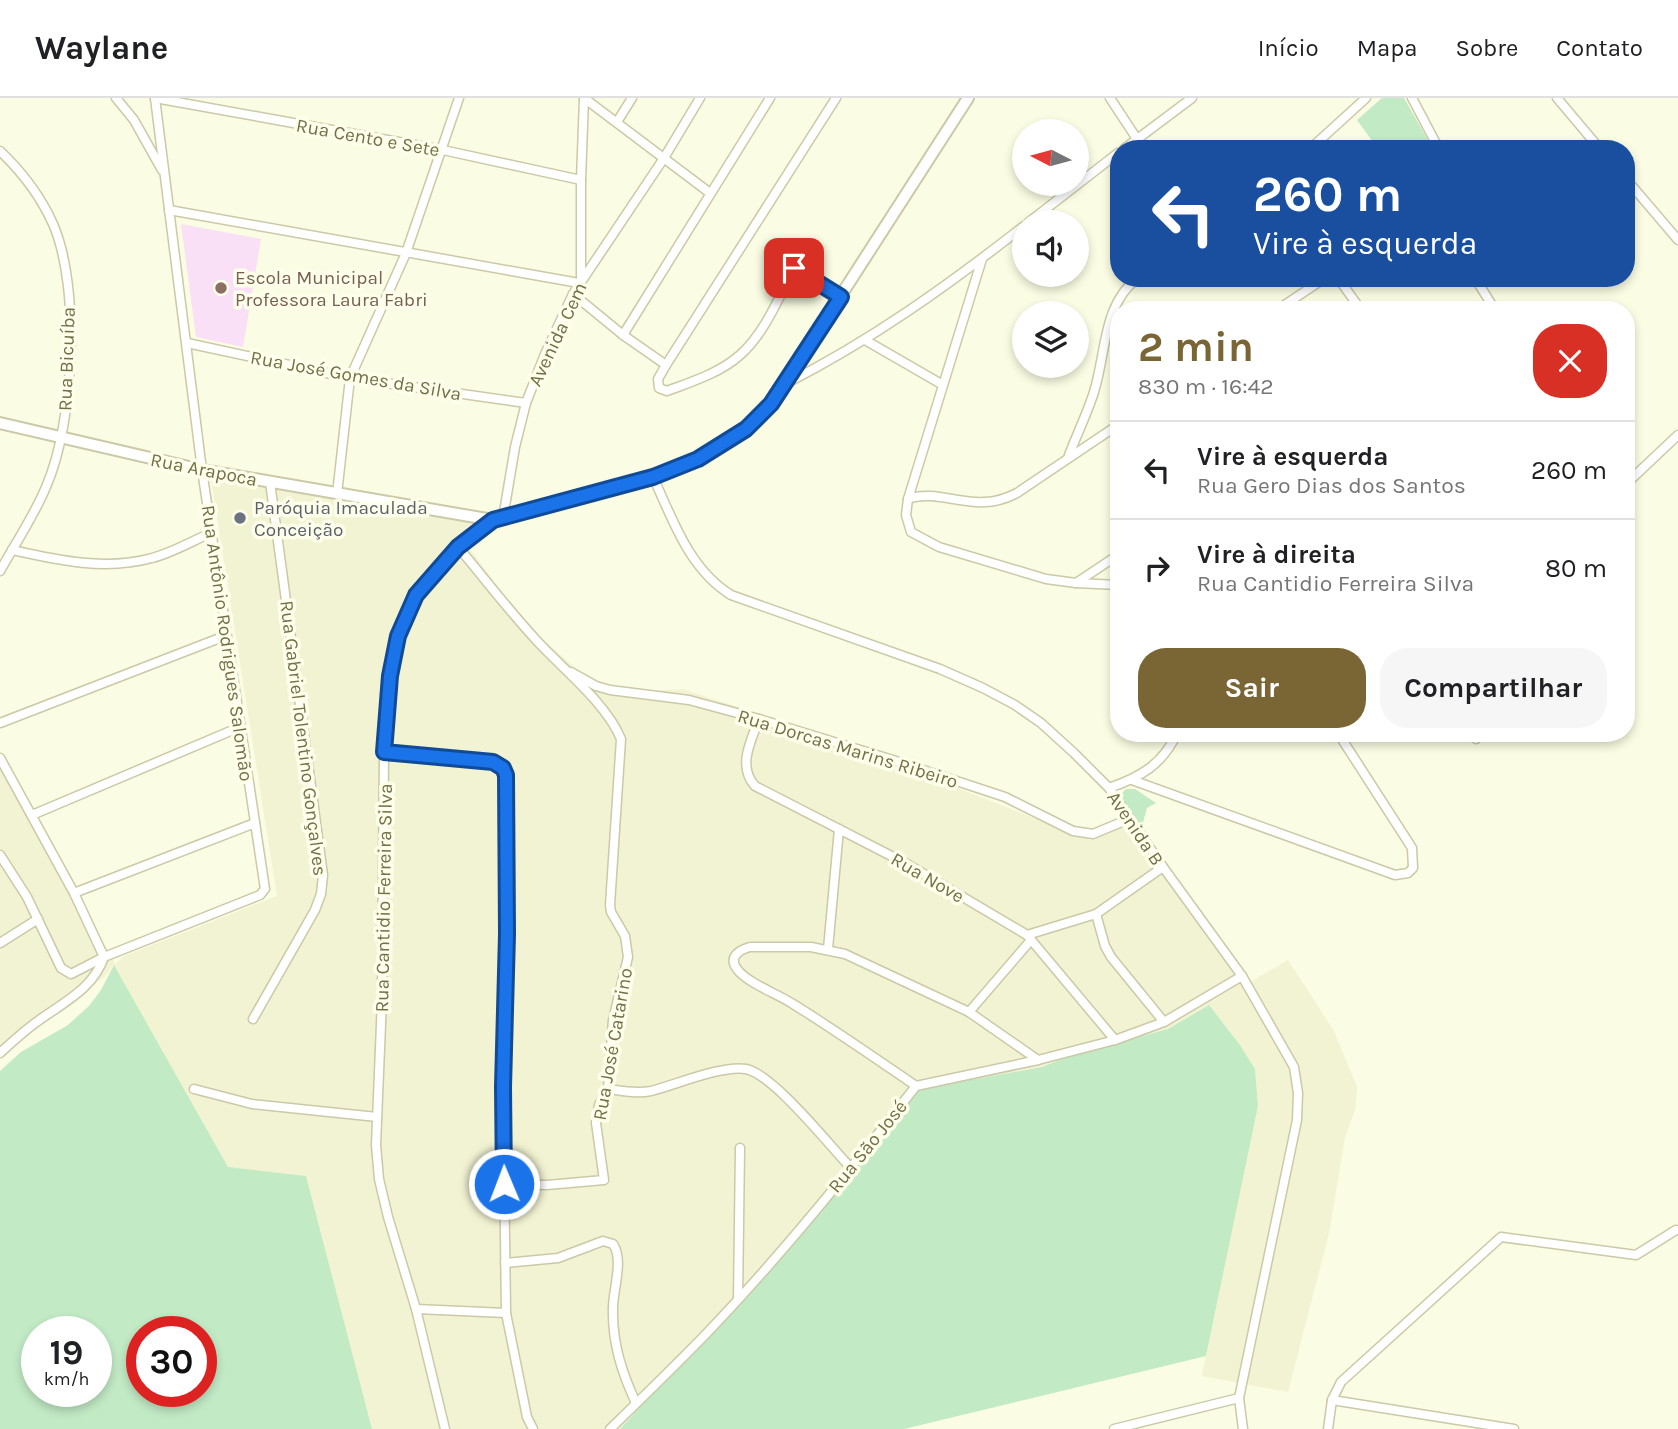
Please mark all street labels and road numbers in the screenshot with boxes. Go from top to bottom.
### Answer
street label: Rua Cento e Sete [294,115,441,161]
street label: Avenida Cem [524,279,592,390]
street label: Rua Bicuíba [54,307,80,412]
street label: Rua José Gomes da Silva [249,347,463,405]
street label: Rua Arapoca [149,449,259,491]
street label: Rua Antônio Rodrigues Salomão [197,504,257,783]
street label: Rua Gabriel Tolentino Gonçalves [275,599,331,877]
street label: Rua Dorcas Marins Ribeiro [735,705,960,793]
street label: Rua Cantidio Ferreira Silva [371,783,397,1013]
street label: Avenida B [1102,787,1168,870]
street label: Rua Nove [887,848,968,908]
street label: Rua José Catarino [589,966,637,1122]
street label: Rua São José [824,1096,912,1197]

